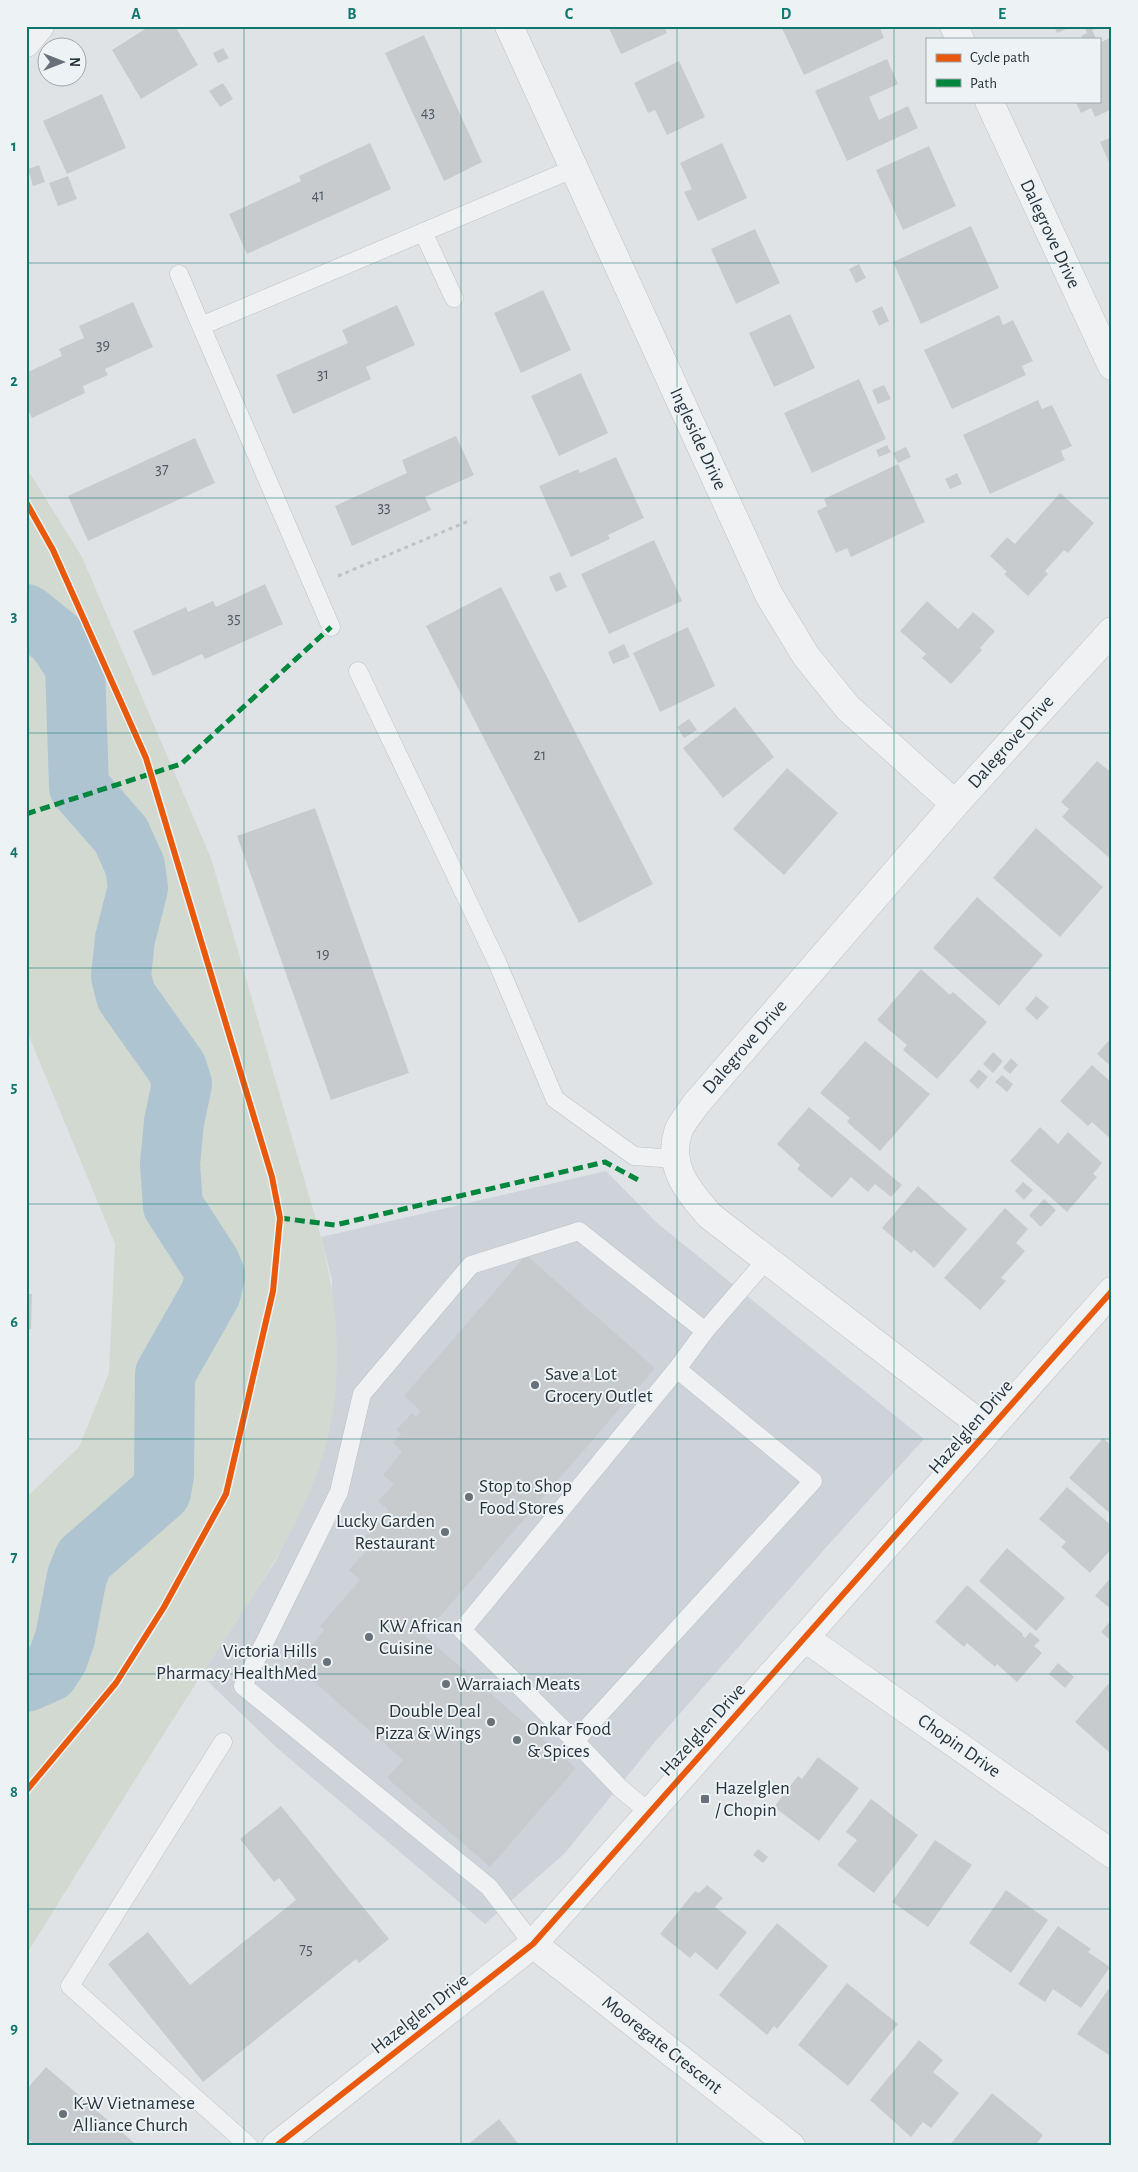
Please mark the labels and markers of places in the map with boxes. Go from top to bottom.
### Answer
place label: Save a Lot Grocery Outlet [545,1365,652,1406]
marker: Save a Lot Grocery Outlet [529,1379,541,1391]
place label: Stop to Shop Food Stores [479,1477,572,1518]
marker: Stop to Shop Food Stores [463,1491,475,1503]
place label: Lucky Garden Restaurant [336,1512,435,1553]
marker: Lucky Garden Restaurant [439,1526,451,1538]
place label: KW African Cuisine [379,1617,463,1658]
marker: KW African Cuisine [363,1631,375,1643]
place label: Victoria Hills Pharmacy HealthMed [156,1642,317,1683]
marker: Victoria Hills Pharmacy HealthMed [321,1656,333,1668]
place label: Warraiach Meats [456,1675,580,1694]
marker: Warraiach Meats [440,1678,452,1690]
place label: Double Deal Pizza & Wings [375,1702,481,1743]
marker: Double Deal Pizza & Wings [485,1716,497,1728]
place label: Onkar Food & Spices [527,1720,611,1761]
marker: Onkar Food & Spices [511,1734,523,1746]
place label: Hazelglen / Chopin [715,1779,790,1820]
marker: Hazelglen / Chopin [699,1793,711,1805]
place label: K-W Vietnamese Alliance Church [73,2094,195,2135]
marker: K-W Vietnamese Alliance Church [57,2108,69,2120]

